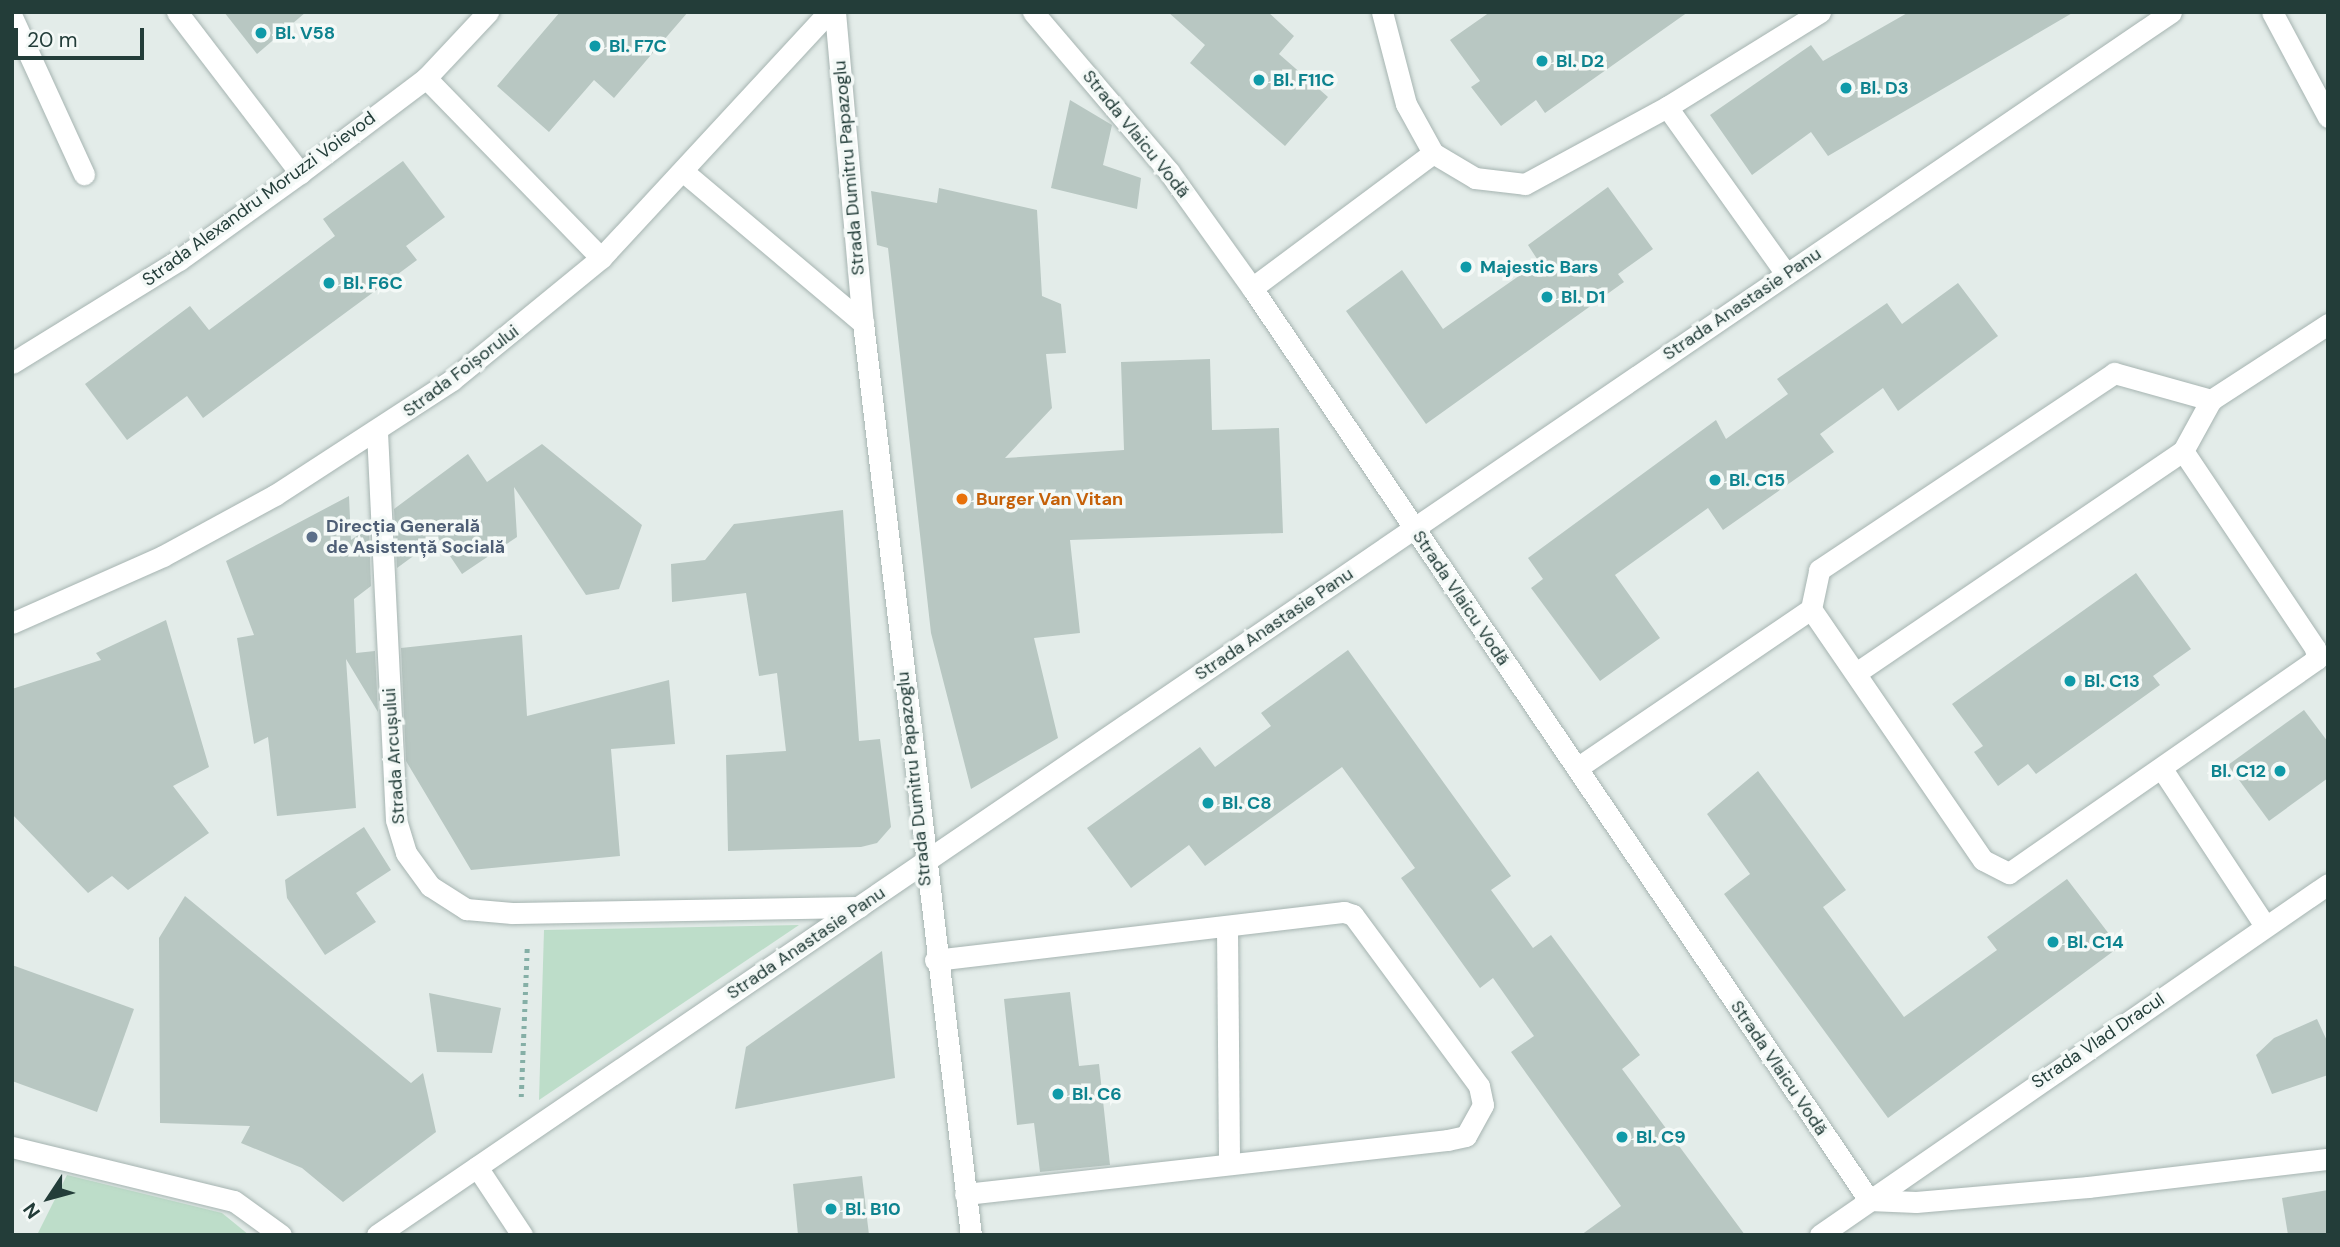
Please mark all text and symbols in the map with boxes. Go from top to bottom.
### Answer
scale bar [18,14,147,58]
place label: Bl. V58 [275,22,335,44]
marker: Bl. V58 [253,25,269,41]
text: 20 m [27,26,78,54]
place label: Bl. F7C [609,35,667,57]
marker: Bl. F7C [587,38,603,54]
place label: Bl. D2 [1556,50,1604,72]
marker: Bl. D2 [1534,53,1550,69]
street label: Strada Dumitru Papazoglu [829,60,869,276]
street label: Strada Vlaicu Vodă [1078,66,1194,202]
place label: Bl. F11C [1273,69,1334,91]
marker: Bl. F11C [1251,72,1267,88]
place label: Bl. D3 [1860,77,1909,99]
marker: Bl. D3 [1838,80,1854,96]
street label: Strada Alexandru Moruzzi Voievod [138,107,380,291]
street label: Strada Anastasie Panu [1659,243,1825,365]
place label: Majestic Bars [1480,256,1598,278]
marker: Majestic Bars [1458,259,1474,275]
place label: Bl. F6C [343,272,403,294]
marker: Bl. F6C [321,275,337,291]
place label: Bl. D1 [1561,286,1605,308]
marker: Bl. D1 [1539,289,1555,305]
street label: Strada Foișorului [399,320,523,422]
place label: Bl. C15 [1729,469,1785,491]
marker: Bl. C15 [1707,472,1723,488]
place label: Burger Van Vitan [976,488,1123,510]
marker: Burger Van Vitan [954,491,970,507]
place label: Direcția Generală de Asistență Socială [326,516,505,558]
street label: Strada Vlaicu Vodă [1408,526,1514,670]
marker: Direcția Generală de Asistență Socială [304,529,320,545]
street label: Strada Anastasie Panu [1191,563,1357,685]
place label: Bl. C13 [2084,670,2140,692]
street label: Strada Dumitru Papazoglu [892,671,936,887]
marker: Bl. C13 [2062,673,2078,689]
street label: Strada Arcușului [378,687,410,825]
place label: Bl. C12 [2211,760,2266,782]
marker: Bl. C12 [2272,763,2288,779]
place label: Bl. C8 [1222,792,1272,814]
marker: Bl. C8 [1200,795,1216,811]
street label: Strada Anastasie Panu [723,882,889,1004]
place label: Bl. C14 [2067,931,2124,953]
marker: Bl. C14 [2045,934,2061,950]
street label: Strada Vlad Dracul [2028,989,2168,1093]
street label: Strada Vlaicu Vodă [1726,996,1832,1140]
place label: Bl. C6 [1072,1083,1122,1105]
marker: Bl. C6 [1050,1086,1066,1102]
place label: Bl. C9 [1636,1126,1686,1148]
marker: Bl. C9 [1614,1129,1630,1145]
north arrow [14,1163,84,1233]
text: N [17,1198,46,1224]
place label: Bl. B10 [845,1198,901,1220]
marker: Bl. B10 [823,1201,839,1217]

